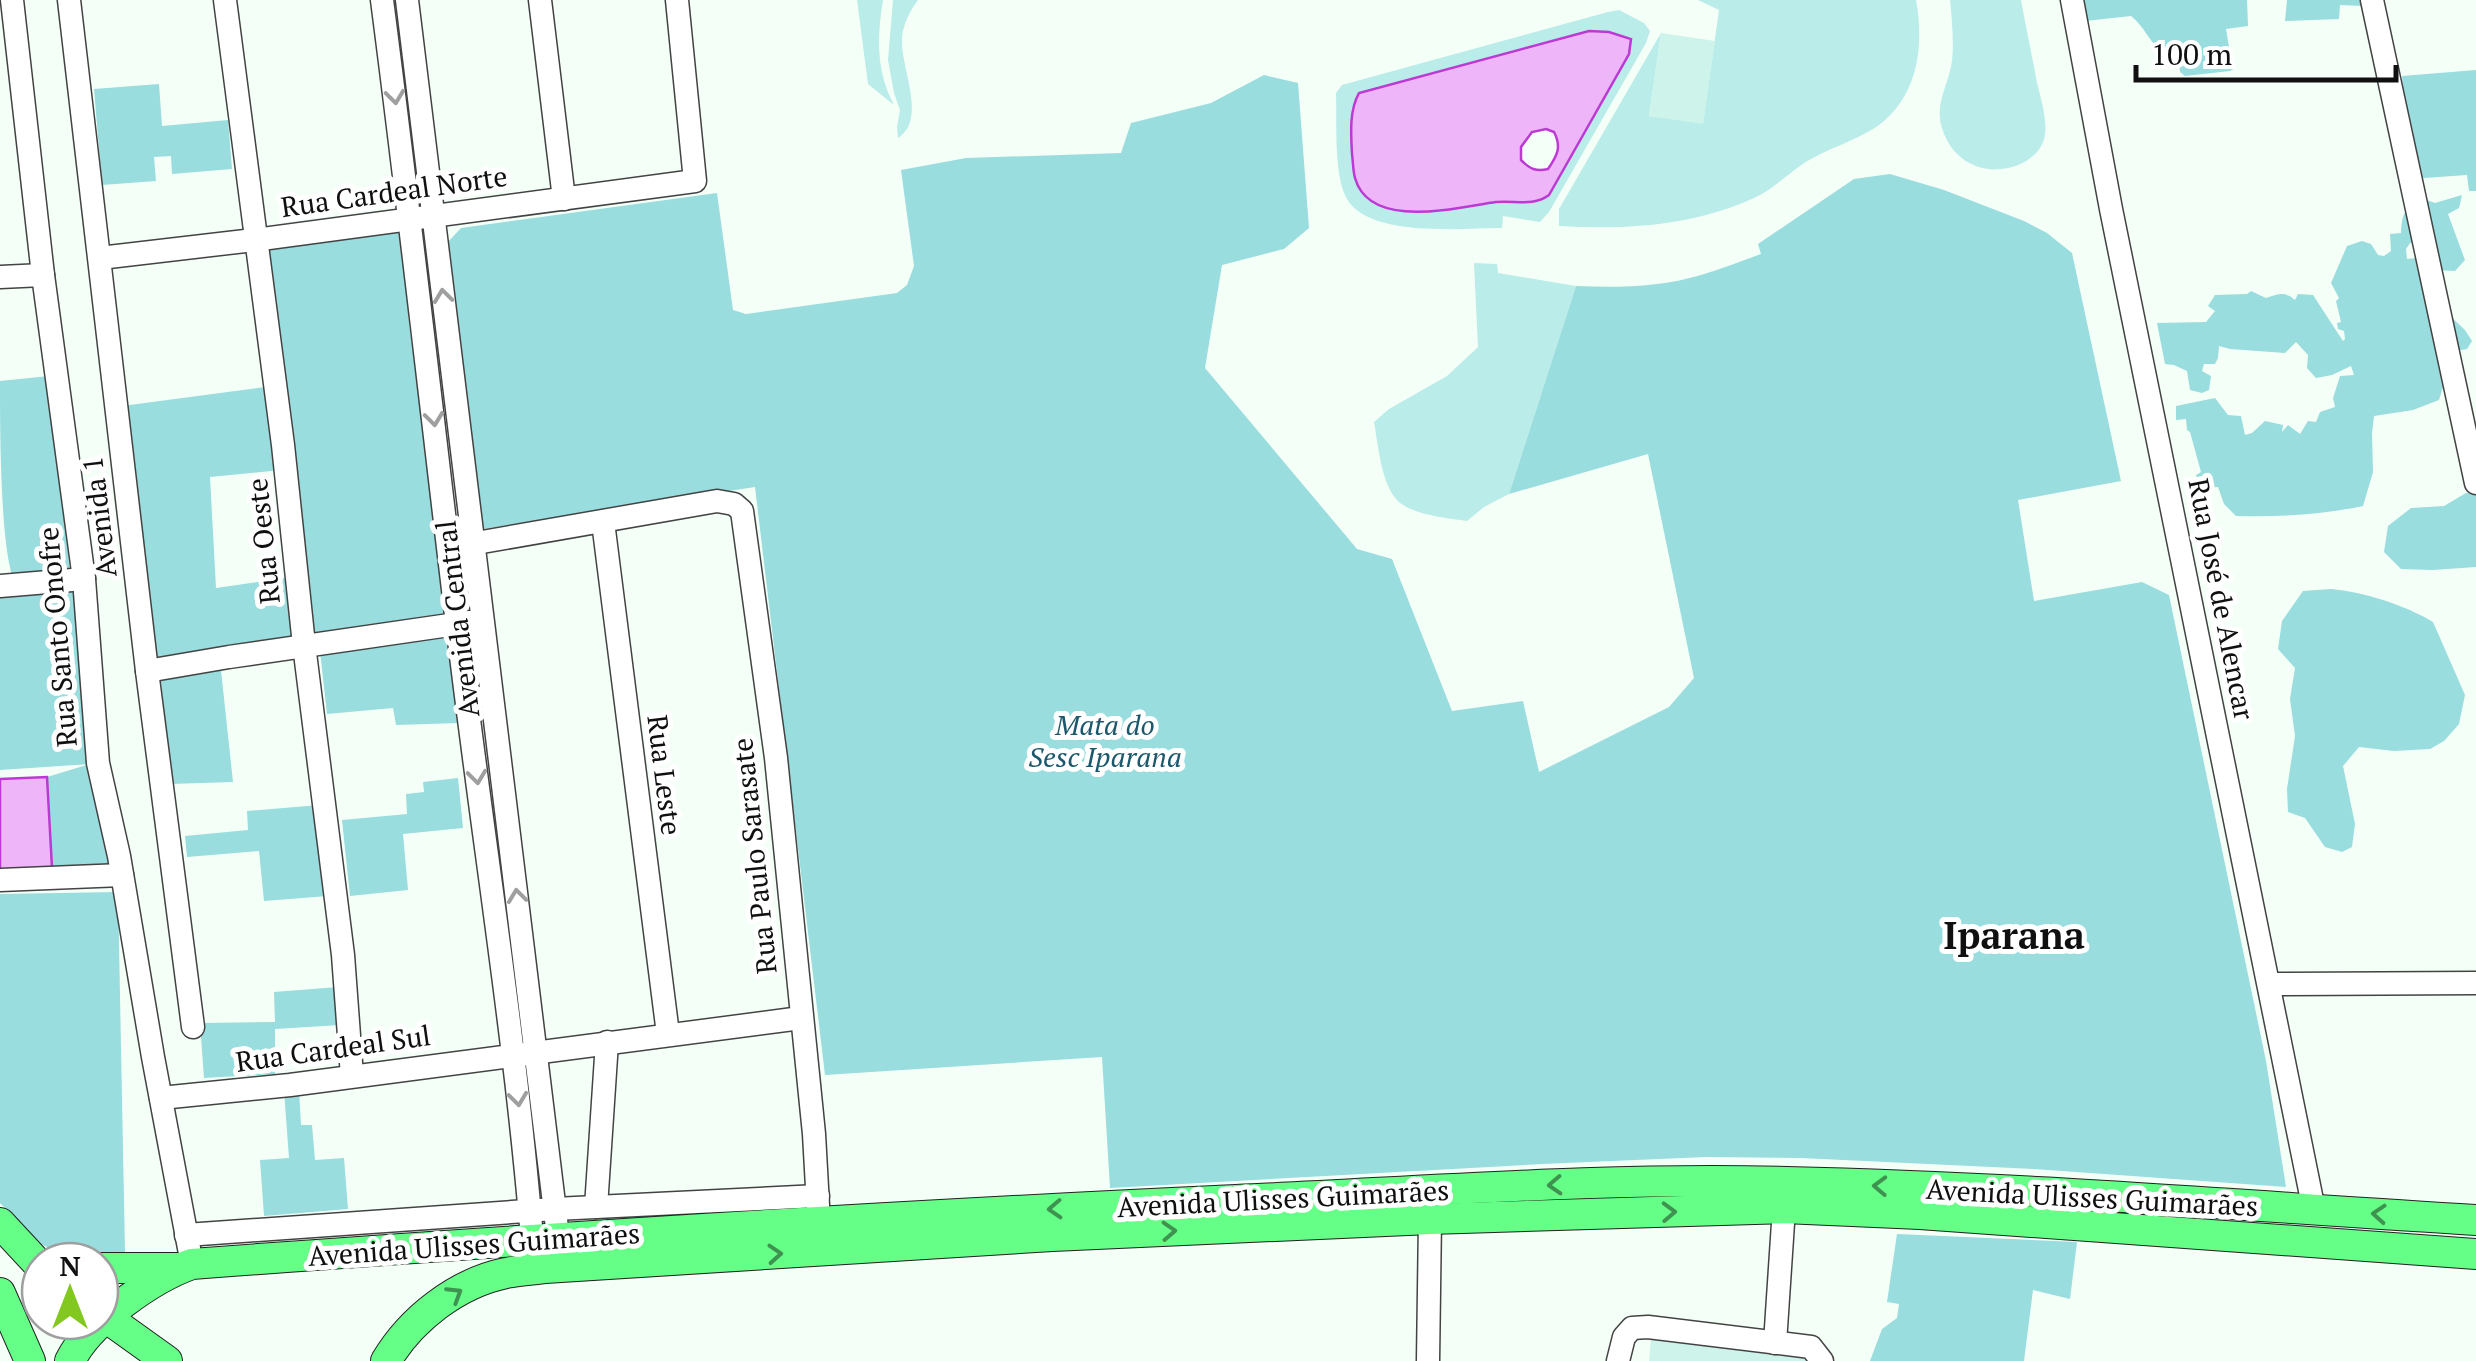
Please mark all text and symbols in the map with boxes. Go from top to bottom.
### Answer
scale bar [2136,20,2396,82]
text: 100 m [2151,34,2232,74]
one-way arrow [383,88,404,105]
street label: Rua Cardeal Norte [279,157,509,225]
one-way arrow [433,288,454,304]
one-way arrow [423,412,444,428]
street label: Avenida 1 [73,455,125,579]
street label: Rua José de Alencar [2180,475,2264,723]
street label: Rua Oeste [238,476,288,606]
street label: Avenida Central [427,518,487,720]
street label: Rua Santo Onofre [29,526,85,748]
park label: Mata do Sesc Iparana [1028,706,1182,775]
street label: Rua Leste [639,713,691,837]
street label: Rua Paulo Sarasate [723,736,785,976]
one-way arrow [465,768,486,785]
one-way arrow [507,888,528,904]
district label: Iparana [1943,910,2085,960]
street label: Rua Cardeal Sul [233,1016,433,1080]
one-way arrow [507,1091,528,1107]
street label: Avenida Ulisses Guimarães [1925,1170,2259,1224]
street label: Avenida Ulisses Guimarães [1116,1171,1450,1225]
one-way arrow [1546,1174,1562,1195]
one-way arrow [1871,1175,1887,1196]
one-way arrow [1047,1198,1063,1219]
one-way arrow [1661,1201,1677,1222]
one-way arrow [2370,1204,2386,1225]
street label: Avenida Ulisses Guimarães [307,1214,641,1274]
one-way arrow [1161,1221,1177,1242]
north arrow [20,1241,120,1341]
one-way arrow [767,1244,783,1265]
text: N [59,1247,81,1284]
one-way arrow [444,1287,462,1306]

